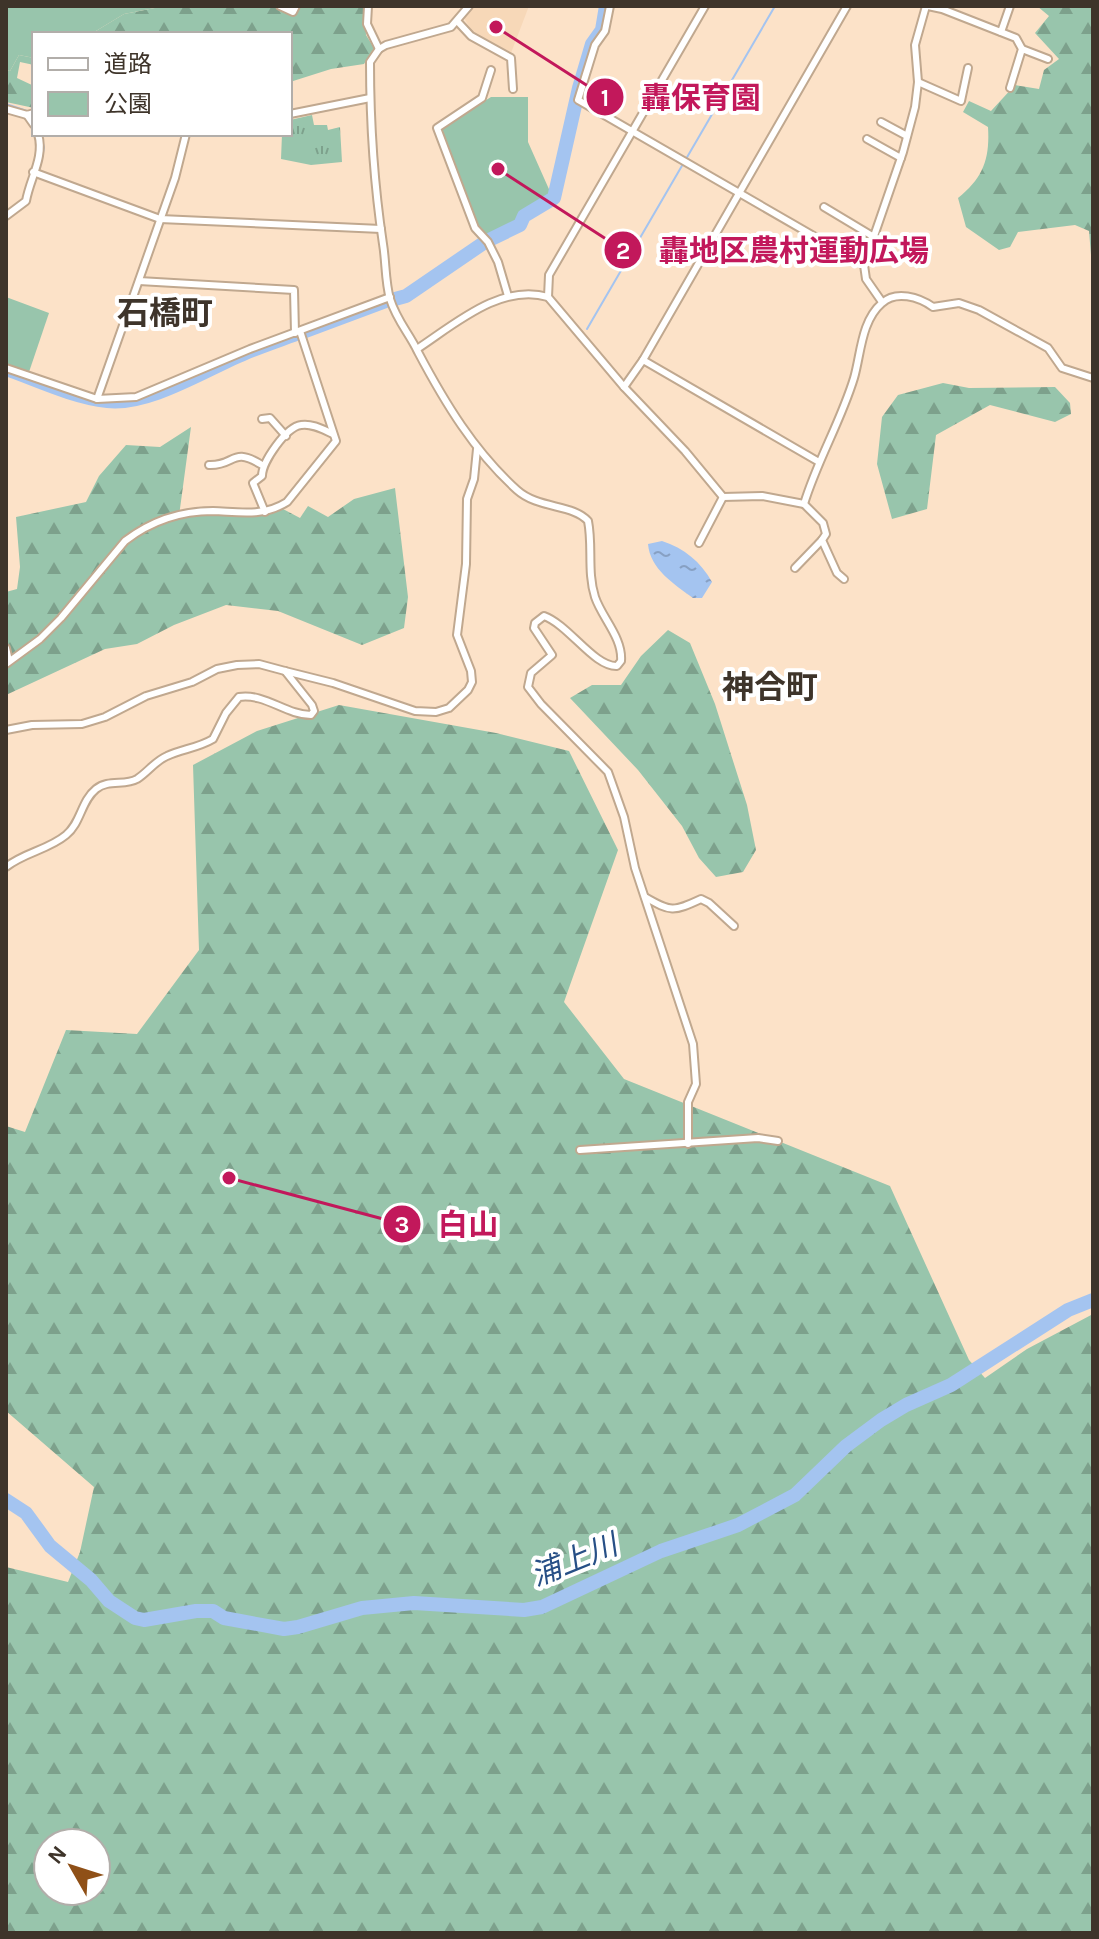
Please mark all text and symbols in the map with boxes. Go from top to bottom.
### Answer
legend [32,32,292,136]
text: 道路 [104,50,152,78]
callout: 轟保育園 [585,70,777,124]
text: 轟保育園 [641,80,761,116]
text: 1 [601,84,609,112]
text: 公園 [104,90,152,118]
callout: 轟地区農村運動広場 [603,223,945,277]
text: 轟地区農村運動広場 [659,233,929,269]
text: 2 [616,237,630,265]
district label: 石橋町 [117,295,213,332]
district label: 神合町 [722,669,818,706]
callout: 白山 [382,1197,514,1251]
text: 白山 [438,1207,498,1243]
text: 3 [395,1211,409,1239]
water label: 浦上川 [526,1525,625,1594]
north arrow [32,1827,112,1907]
text: N [42,1841,72,1869]

